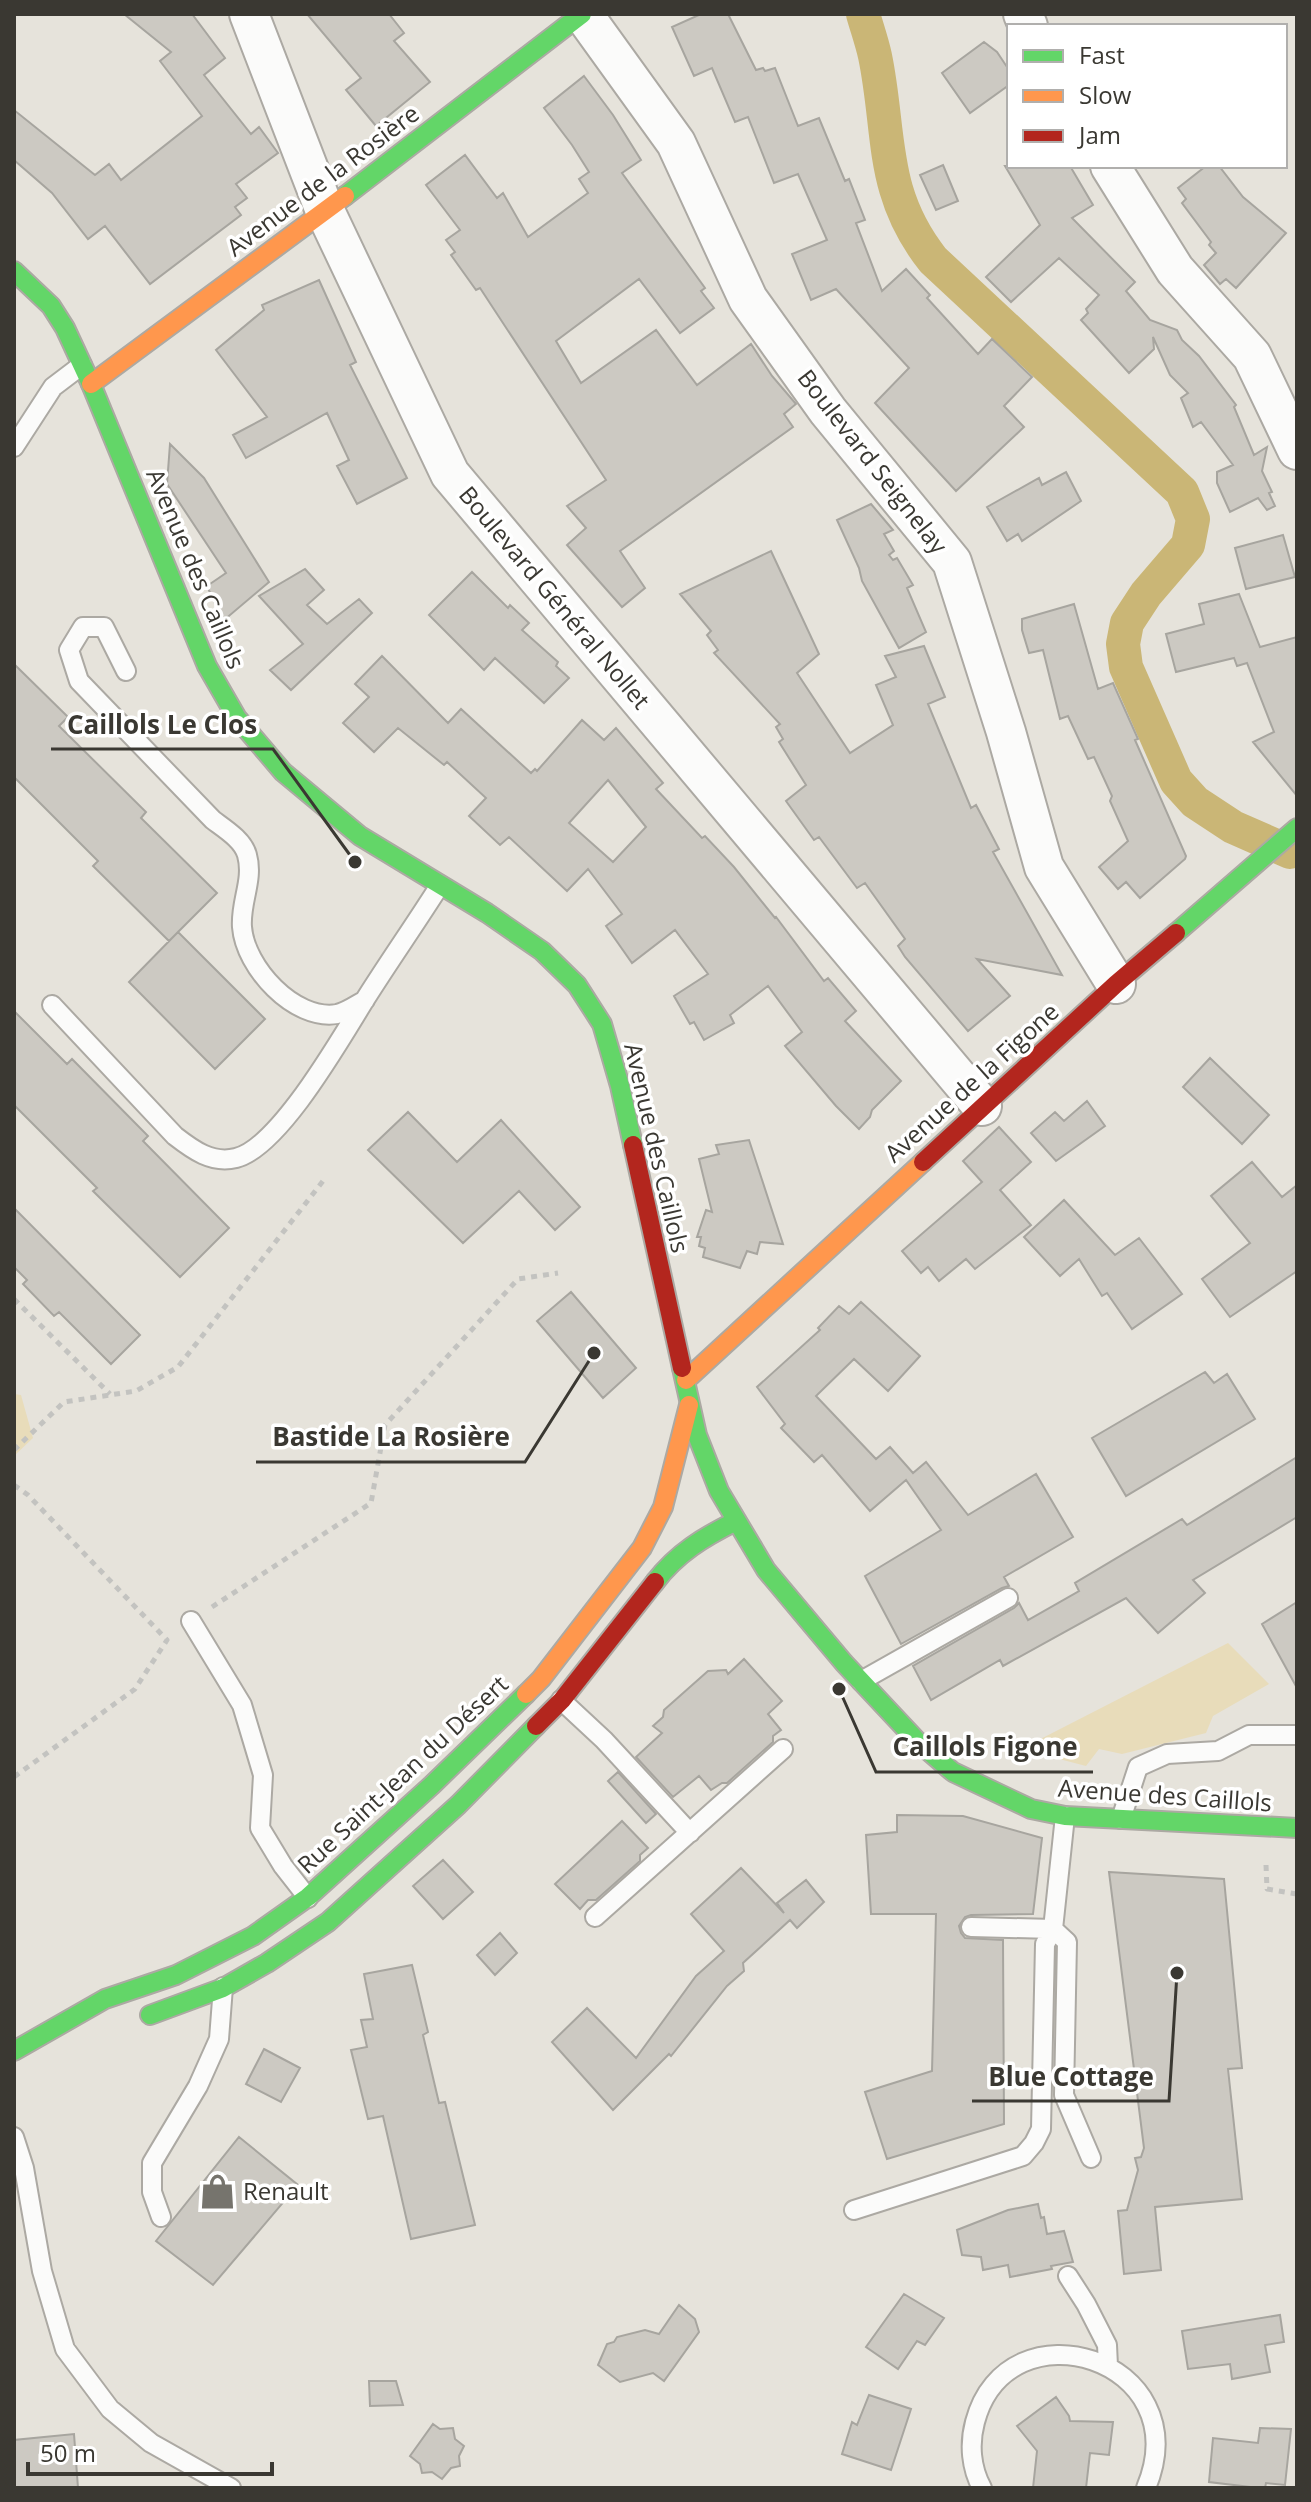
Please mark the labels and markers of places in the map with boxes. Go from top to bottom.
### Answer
callout: Caillols Le Clos [51,699,273,749]
callout: Bastide La Rosière [256,1412,525,1462]
callout: Caillols Figone [876,1722,1093,1772]
callout: Blue Cottage [972,2051,1169,2101]
shop icon: Renault [198,2173,236,2211]
place label: Renault [243,2174,329,2207]

